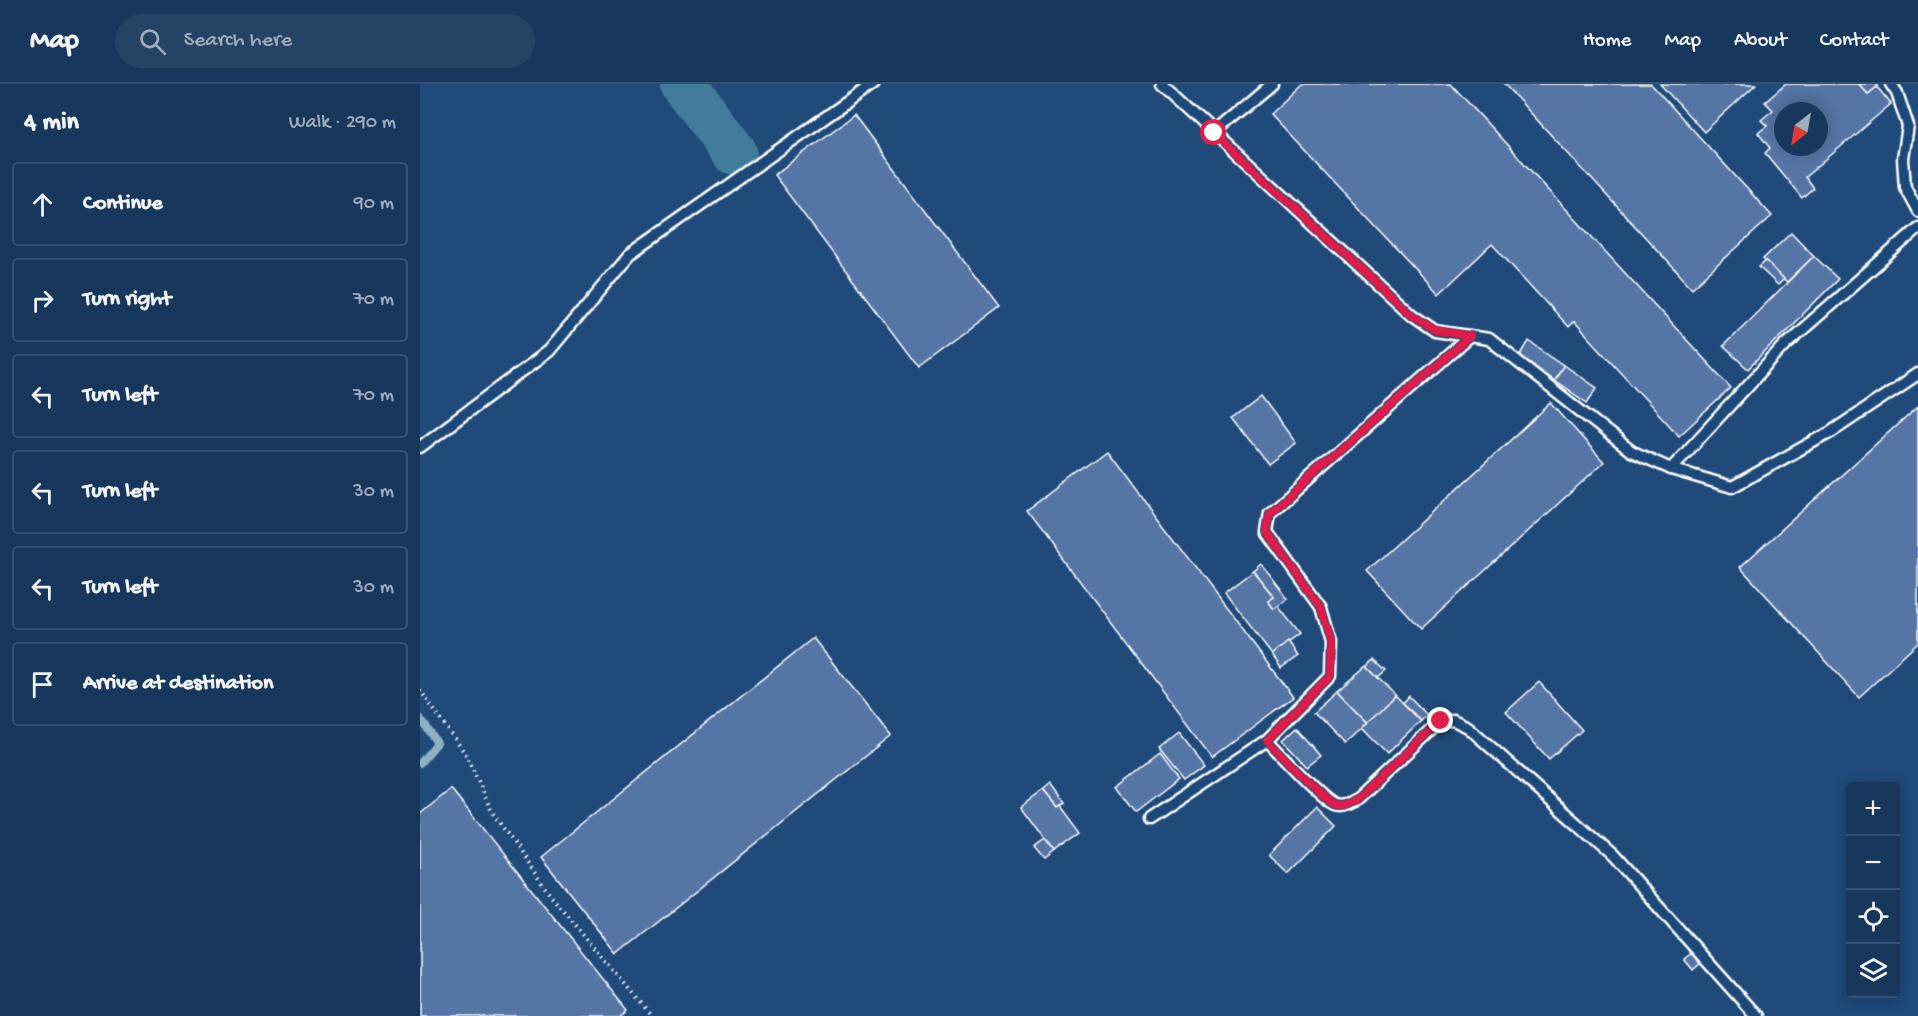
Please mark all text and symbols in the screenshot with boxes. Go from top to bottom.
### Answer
search box [115,14,535,68]
text: Map [30,25,79,58]
icon: search [136,25,169,58]
text: Search here [184,28,292,54]
text: Home [1583,29,1631,54]
text: Map [1664,29,1701,54]
text: About [1734,29,1787,54]
text: Contact [1820,29,1888,54]
north arrow [1774,102,1828,156]
text: 4 min [24,108,79,139]
text: Walk · 290 m [289,112,396,135]
route start [1200,119,1226,145]
icon: ahead [26,188,59,221]
text: Continue [83,191,163,217]
text: 90 m [354,193,394,216]
icon: right [26,284,59,317]
text: Turn right [83,287,171,313]
text: 70 m [353,289,394,312]
icon: left [26,380,59,413]
text: Turn left [83,383,157,409]
text: 70 m [353,385,394,408]
icon: left [26,476,59,509]
text: Turn left [83,479,157,505]
text: 30 m [353,481,394,504]
icon: left [26,572,59,605]
text: Turn left [83,575,157,601]
text: 30 m [353,577,394,600]
icon: arrive [26,668,59,701]
text: Arrive at destination [83,671,273,697]
route end [1427,707,1453,733]
map controls [1846,782,1900,998]
button: + [1846,782,1900,836]
button: − [1846,836,1900,890]
button: locate [1846,890,1900,944]
button: layers [1846,944,1900,998]

